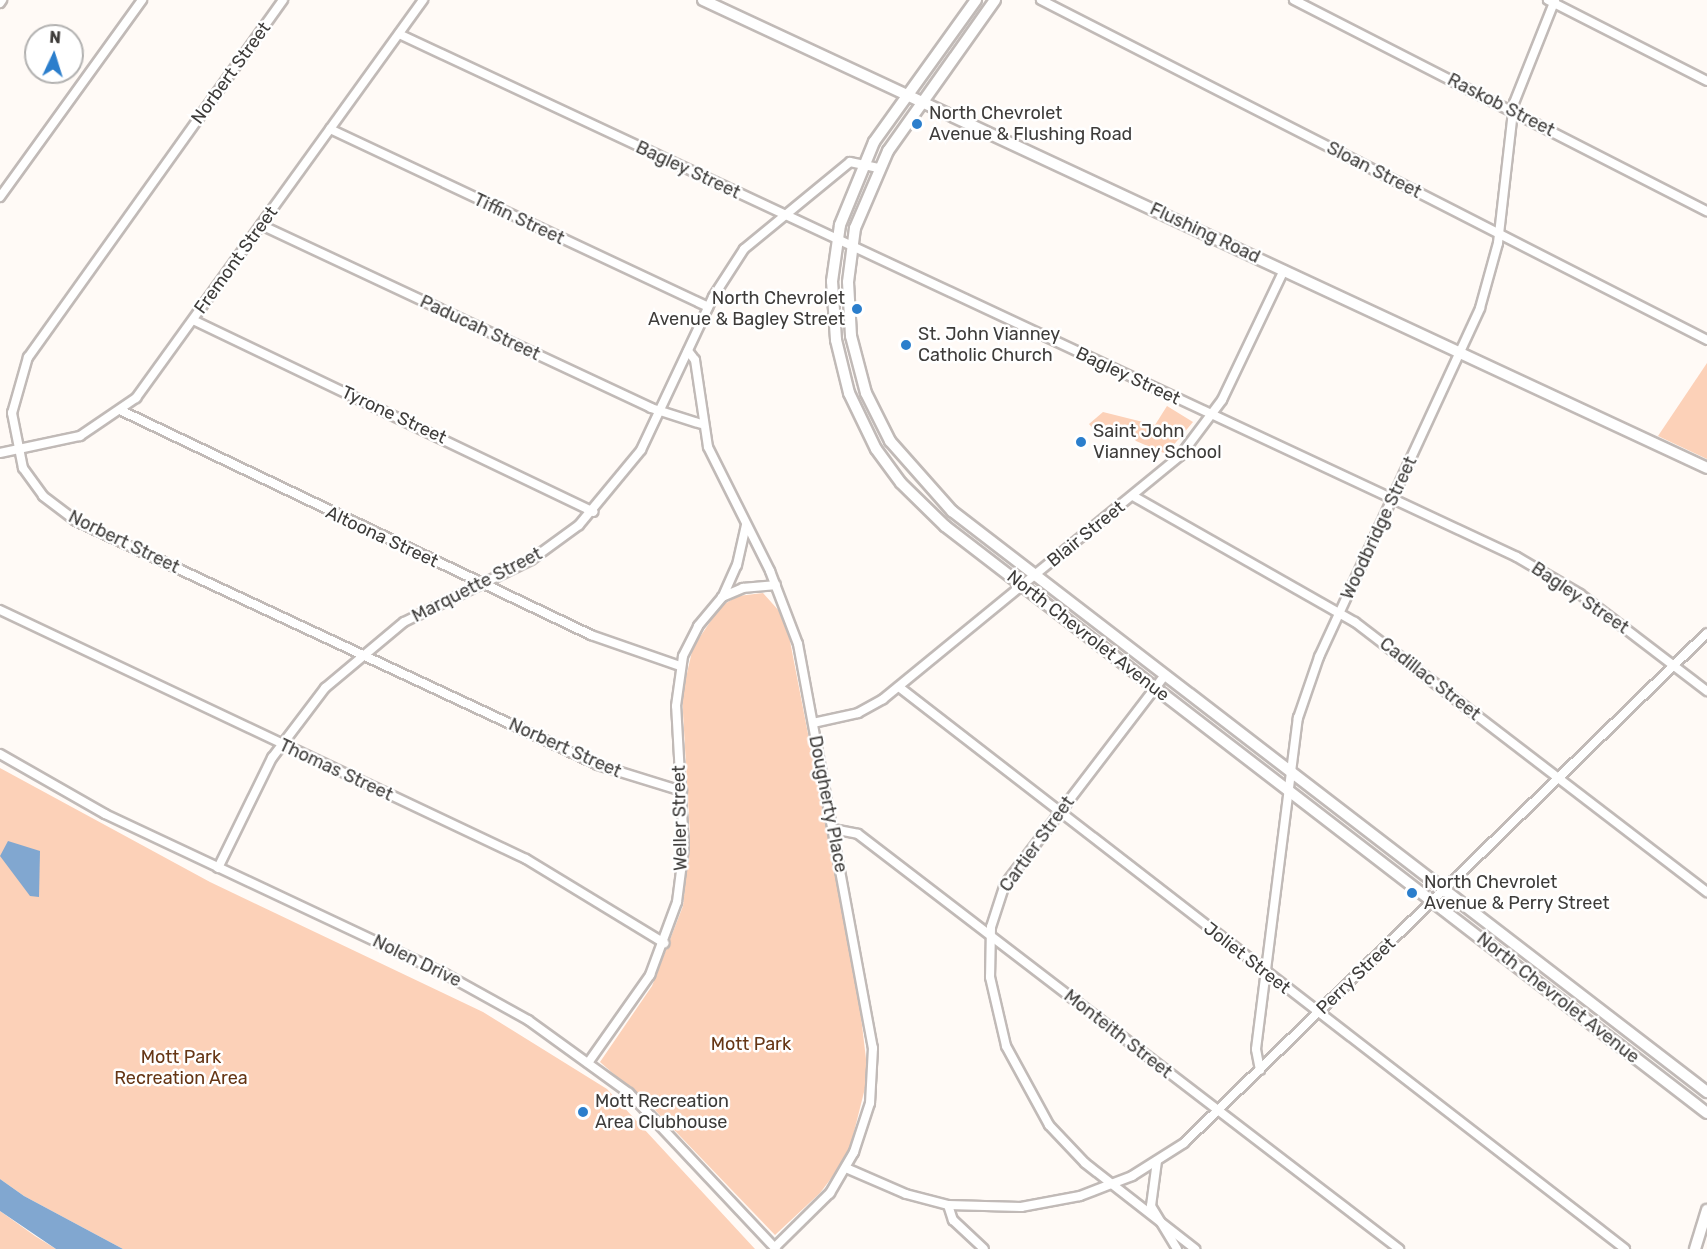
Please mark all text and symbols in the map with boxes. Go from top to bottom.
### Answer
street label: Norbert Street [187,18,275,128]
north arrow [24,24,84,84]
text: N [49,28,62,47]
street label: Raskob Street [1444,69,1558,141]
place label: North Chevrolet Avenue & Flushing Road [929,103,1132,146]
marker: North Chevrolet Avenue & Flushing Road [910,117,924,131]
street label: Bagley Street [632,136,744,204]
street label: Sloan Street [1323,137,1425,203]
street label: Tiffin Street [470,189,568,249]
street label: Flushing Road [1147,198,1263,268]
street label: Fremont Street [190,202,282,318]
place label: North Chevrolet Avenue & Bagley Street [647,288,845,330]
street label: Paducah Street [416,291,544,365]
marker: North Chevrolet Avenue & Bagley Street [850,302,864,316]
place label: St. John Vianney Catholic Church [918,324,1061,366]
marker: St. John Vianney Catholic Church [899,338,913,352]
street label: Bagley Street [1072,342,1184,410]
street label: Tyrone Street [338,381,450,449]
place label: Saint John Vianney School [1093,421,1222,464]
marker: Saint John Vianney School [1074,435,1088,449]
street label: Woodbridge Street [1336,453,1422,603]
street label: Blair Street [1043,496,1129,572]
street label: Altoona Street [322,502,442,572]
street label: Norbert Street [65,506,183,578]
street label: Marquette Street [408,543,546,627]
street label: Bagley Street [1527,557,1633,639]
street label: North Chevrolet Avenue [1002,566,1174,706]
street label: Cadillac Street [1375,633,1485,725]
street label: Norbert Street [505,714,625,782]
street label: Dougherty Place [804,733,852,875]
street label: Thomas Street [276,734,396,806]
street label: Weller Street [668,765,692,871]
street label: Cartier Street [995,792,1079,896]
place label: North Chevrolet Avenue & Perry Street [1424,872,1610,914]
marker: North Chevrolet Avenue & Perry Street [1405,886,1419,900]
street label: Joliet Street [1199,917,1295,999]
street label: North Chevrolet Avenue [1472,928,1644,1068]
street label: Nolen Drive [369,930,465,992]
street label: Perry Street [1312,933,1400,1019]
street label: Monteith Street [1060,985,1176,1083]
park label: Mott Park [711,1033,791,1055]
park label: Mott Park Recreation Area [114,1047,248,1090]
place label: Mott Recreation Area Clubhouse [595,1091,729,1134]
marker: Mott Recreation Area Clubhouse [576,1105,590,1119]

